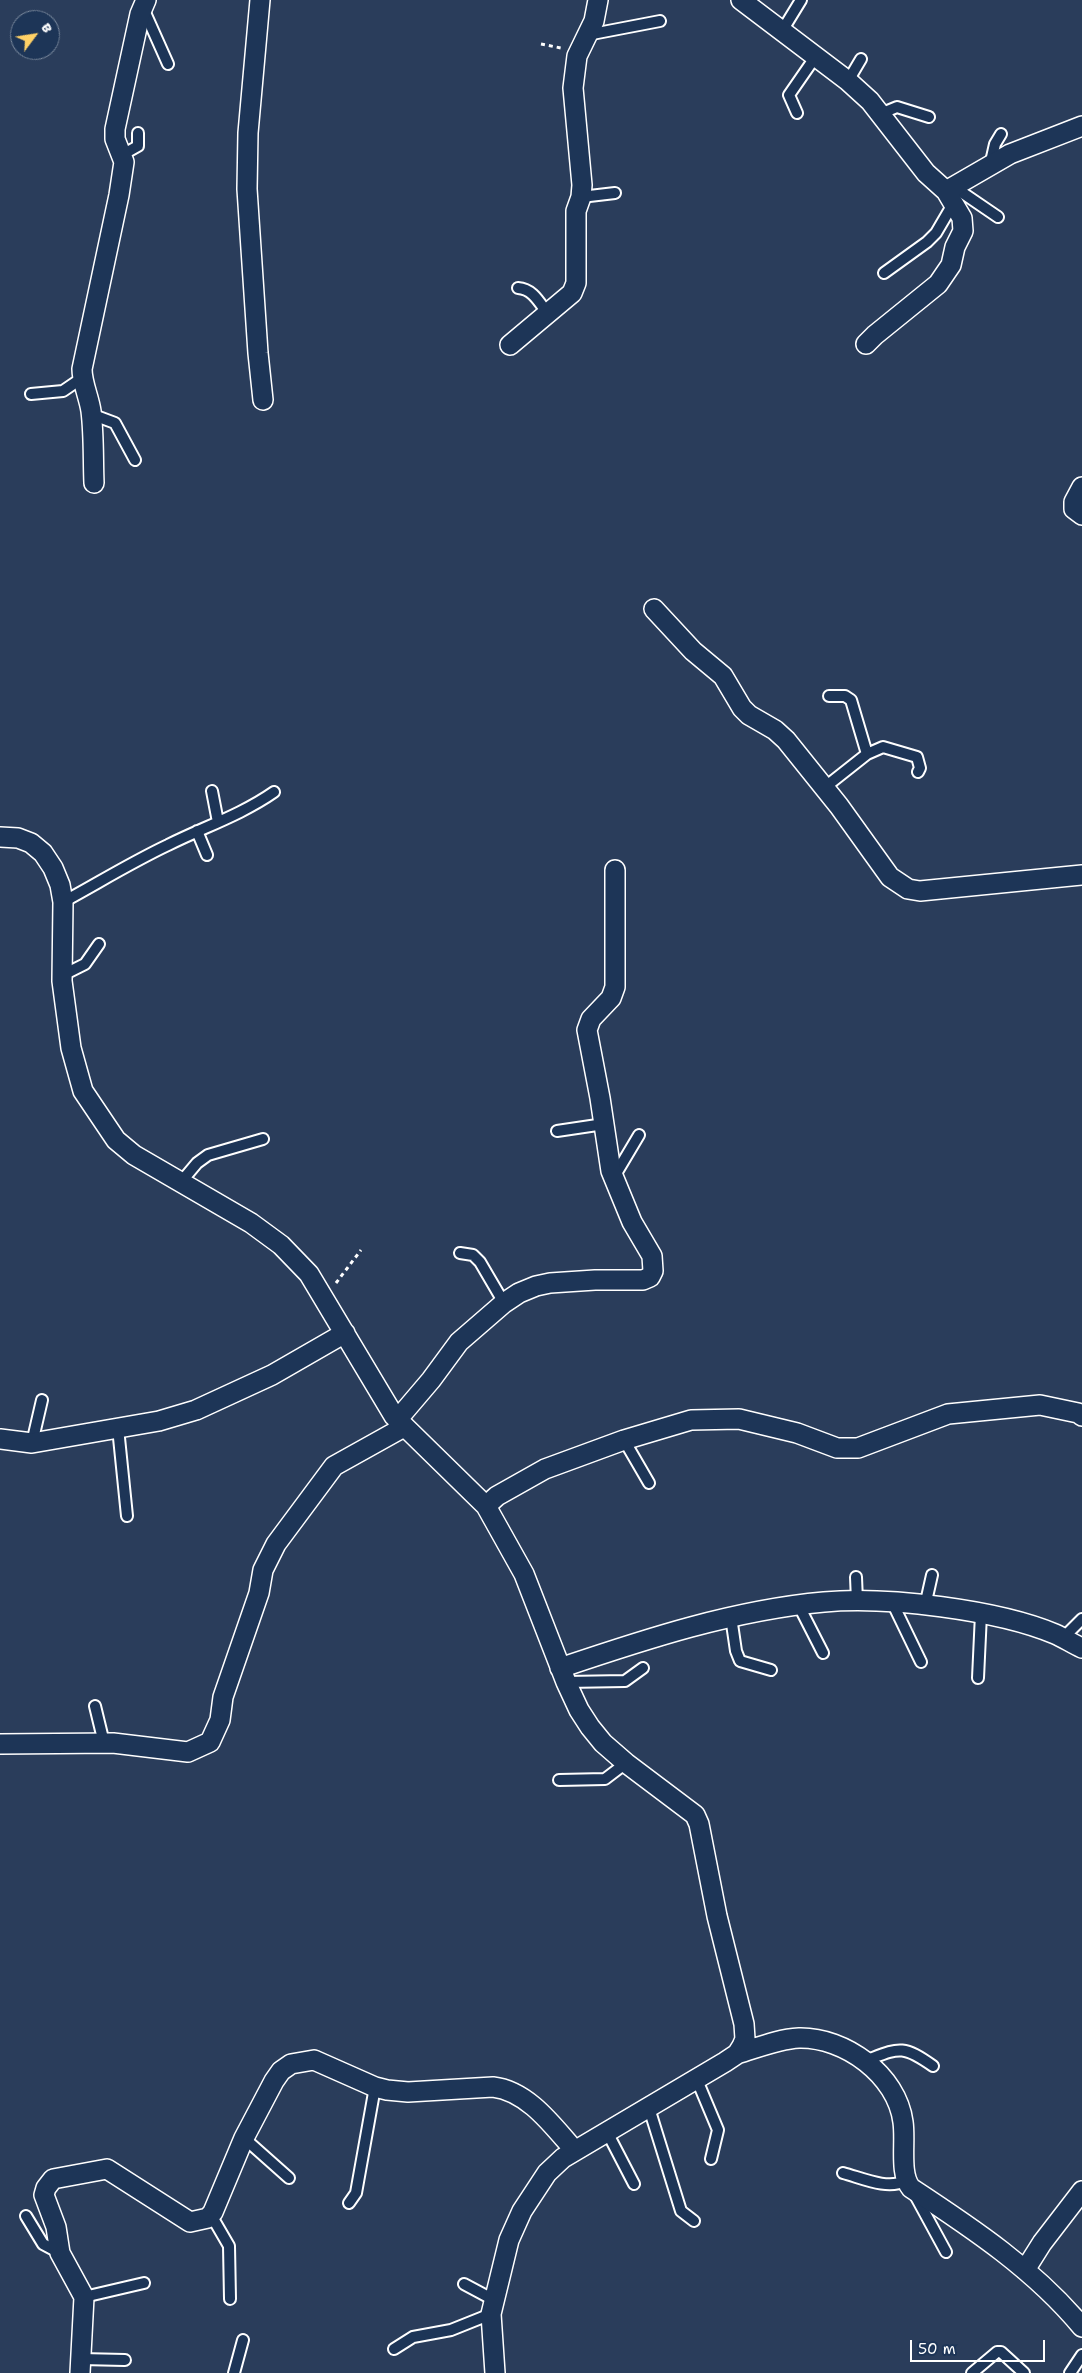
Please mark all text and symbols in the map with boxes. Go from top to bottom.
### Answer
north arrow [10,10,60,60]
text: B [37,19,57,36]
scale bar [912,2330,1047,2362]
text: 50 m [918,2339,956,2359]

